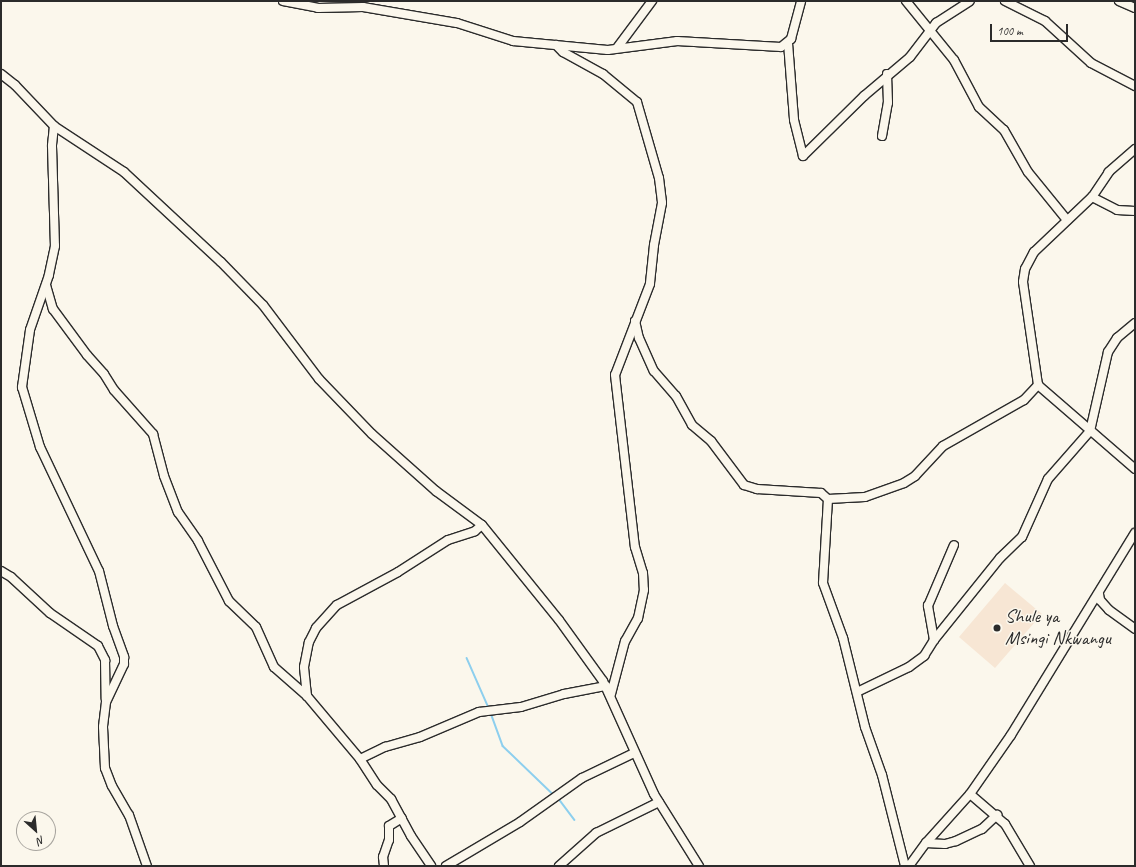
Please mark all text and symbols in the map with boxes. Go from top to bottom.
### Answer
scale bar [992,16,1070,42]
text: 100 m [997,23,1023,39]
place label: Shule ya Msingi Nkwangu [1005,606,1111,650]
marker: Shule ya Msingi Nkwangu [992,623,1002,633]
north arrow [16,811,56,851]
text: N [35,833,47,849]

